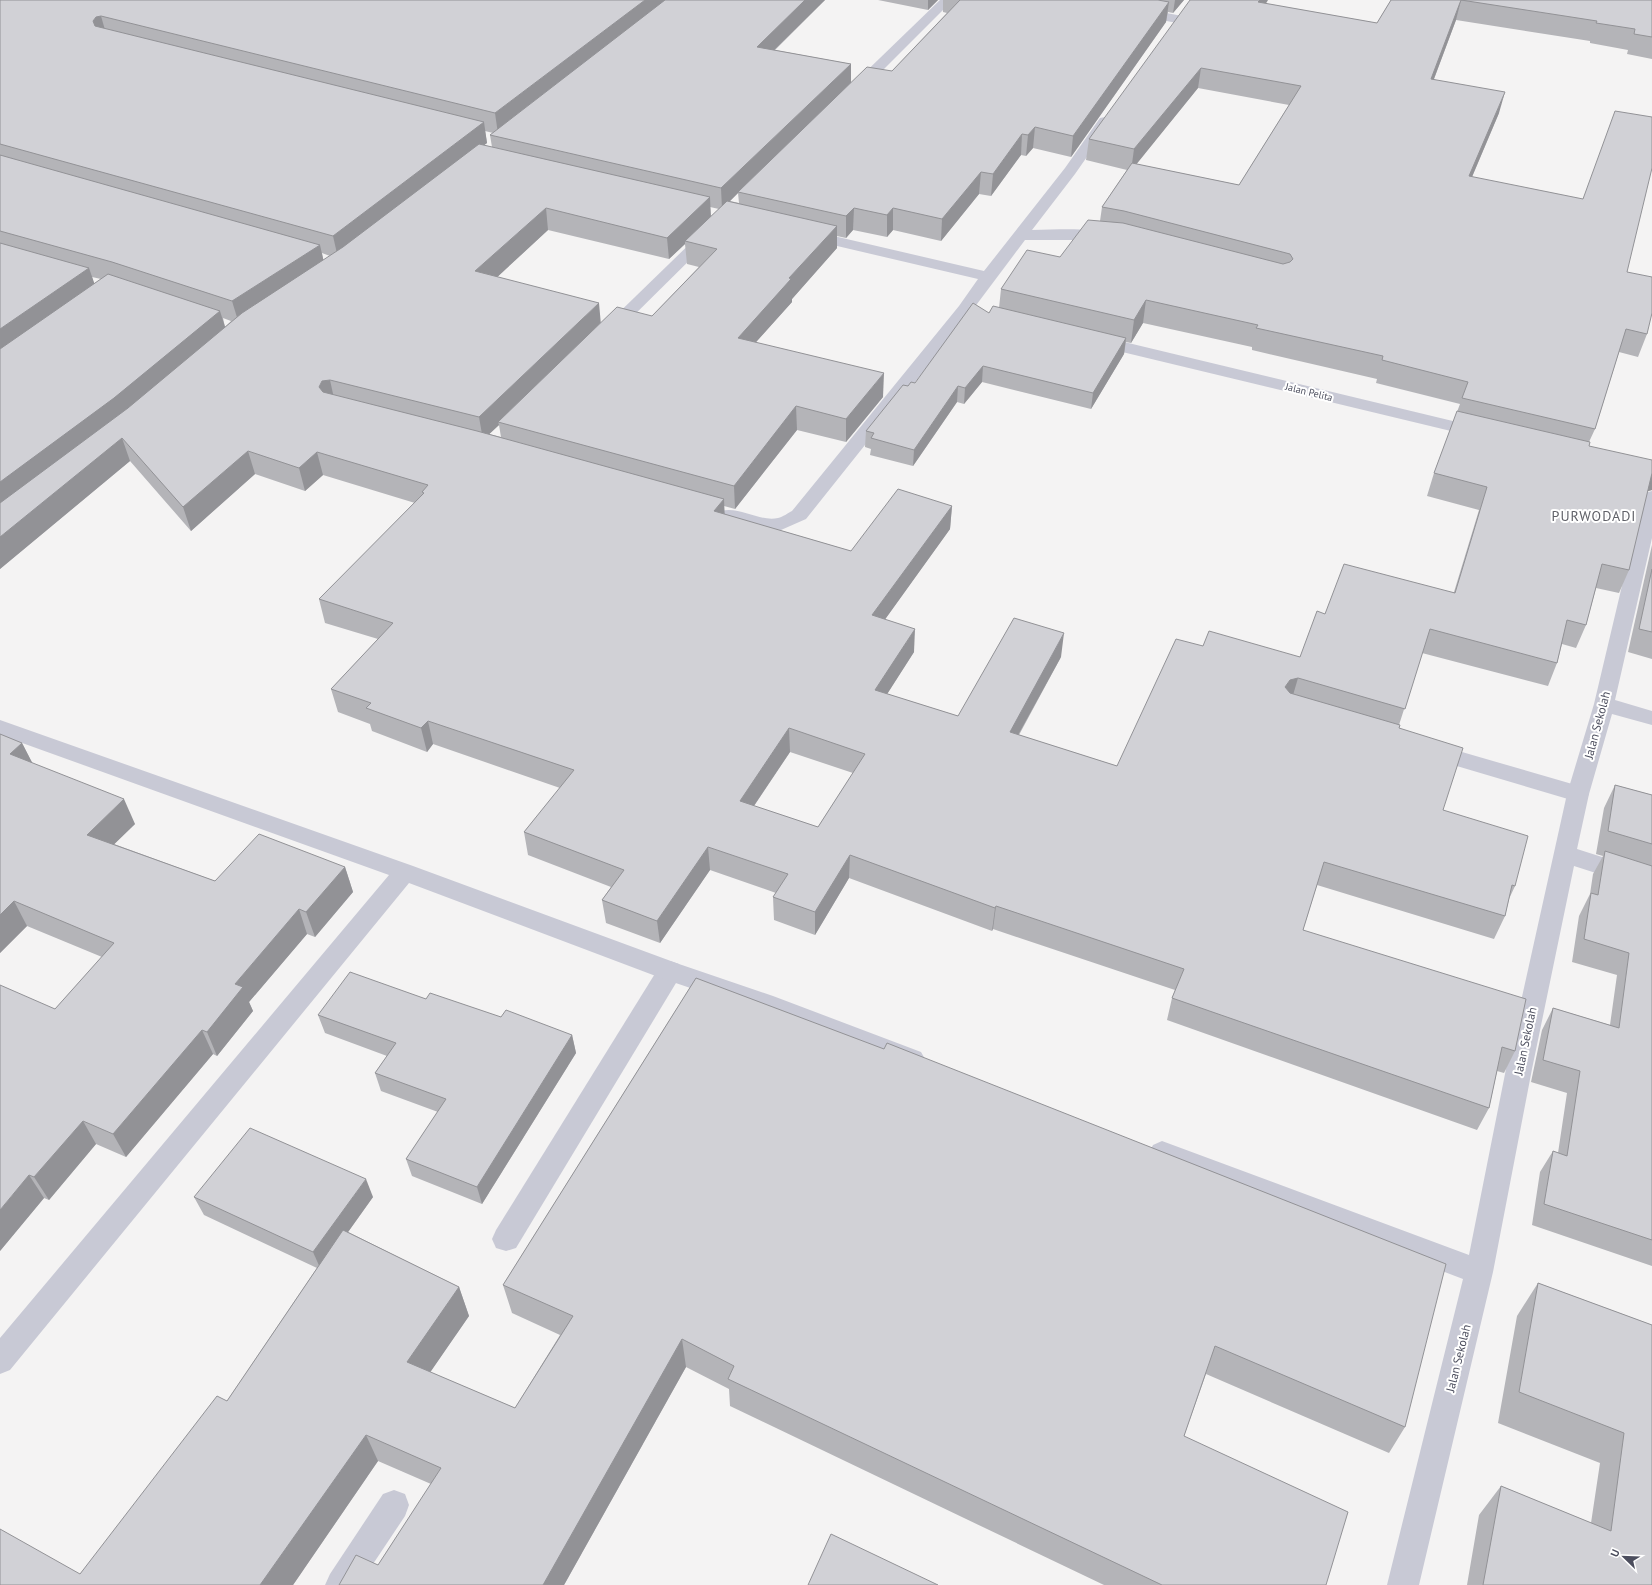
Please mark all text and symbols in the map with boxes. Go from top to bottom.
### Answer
street label: Jalan Pelita [1283,380,1334,404]
district label: PURWODADI [1552,507,1636,525]
street label: Jalan Sekolah [1581,690,1613,761]
street label: Jalan Sekolah [1510,1006,1540,1077]
street label: Jalan Sekolah [1442,1323,1474,1394]
north arrow [1604,1537,1644,1577]
text: U [1607,1547,1623,1559]

